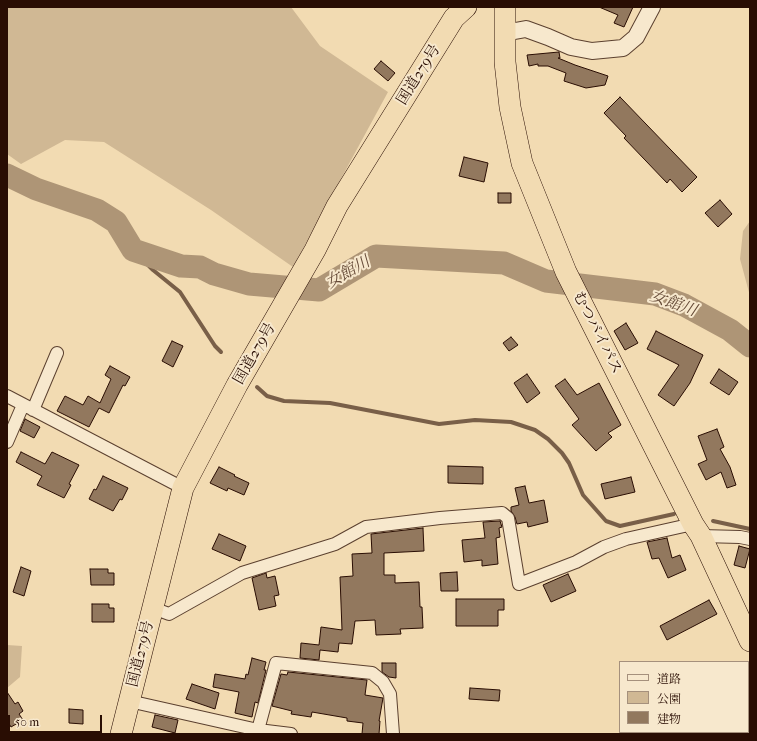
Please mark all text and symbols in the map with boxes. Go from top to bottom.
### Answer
street label: 国道279号 [393,41,445,109]
water label: 女館川 [322,253,374,293]
water label: 女館川 [647,287,699,321]
street label: むつバイパス [569,289,625,377]
street label: 国道279号 [230,320,280,388]
street label: 国道279号 [124,619,158,689]
legend [619,661,749,733]
text: 道路 [657,672,681,686]
text: 公園 [657,692,681,706]
scale bar [10,707,104,733]
text: 建物 [657,712,681,726]
text: 50 m [15,715,39,729]

